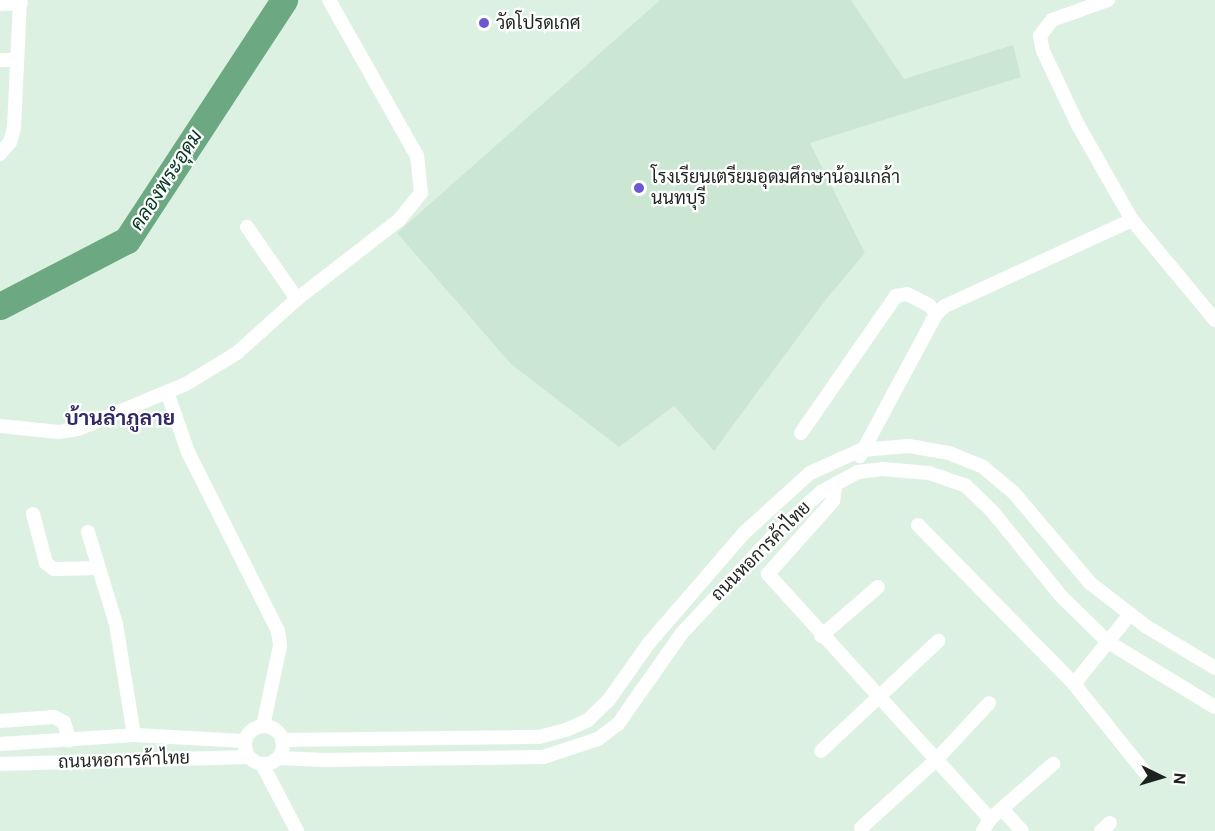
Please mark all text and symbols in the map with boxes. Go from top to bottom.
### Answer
place label: วัดโปรดเกศ [496,12,581,34]
marker: วัดโปรดเกศ [477,16,491,30]
water label: คลองพระอุดม [125,125,207,235]
place label: โรงเรียนเตรียมอุดมศึกษาน้อมเกล้า นนทบุรี [651,167,900,210]
marker: โรงเรียนเตรียมอุดมศึกษาน้อมเกล้า นนทบุรี [632,181,646,195]
district label: บ้านลำภูลาย [65,405,175,431]
street label: ถนนหอการค้าไทย [707,497,815,605]
street label: ถนนหอการค้าไทย [58,747,190,773]
north arrow [1131,747,1191,807]
text: N [1169,772,1189,785]

